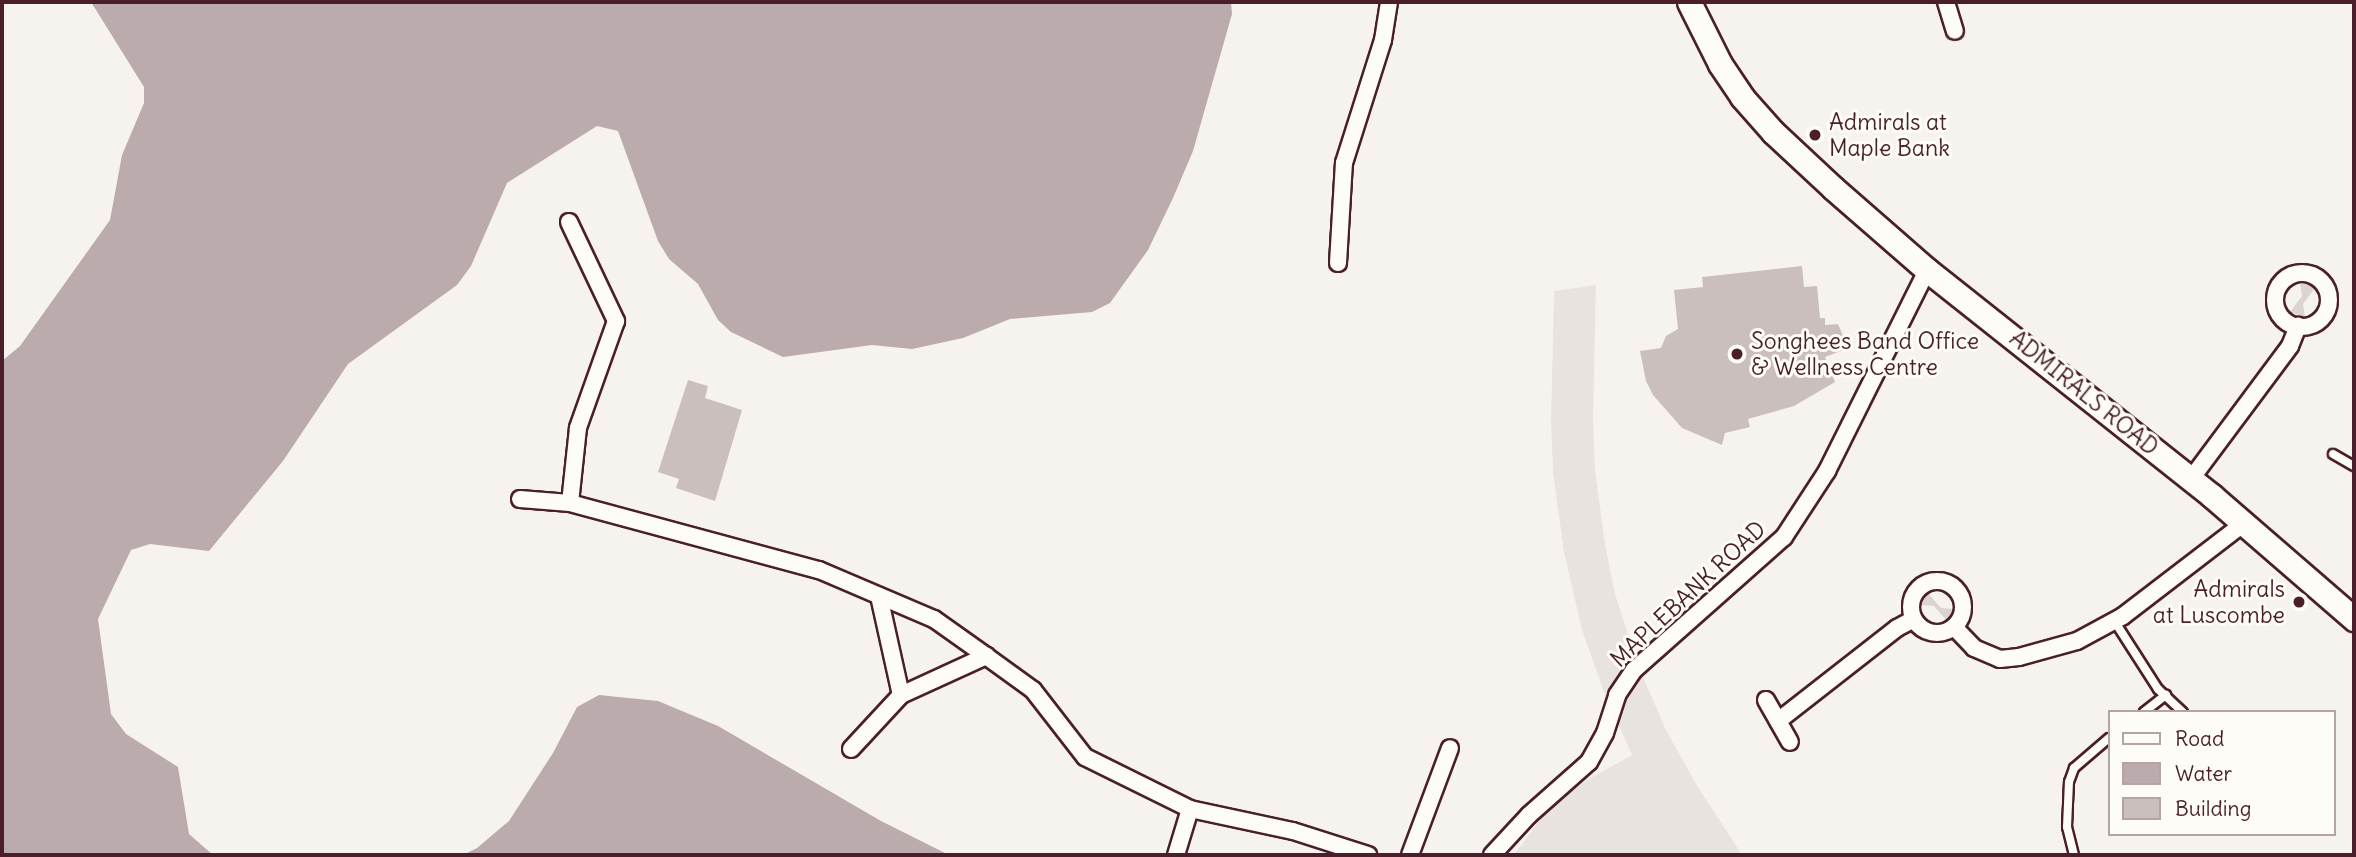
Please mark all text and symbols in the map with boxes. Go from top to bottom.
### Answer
place label: Admirals at Maple Bank [1829,108,1950,162]
marker: Admirals at Maple Bank [1807,127,1823,143]
street label: ADMIRALS ROAD [2004,325,2164,461]
place label: Songhees Band Office & Wellness Centre [1751,327,1979,381]
marker: Songhees Band Office & Wellness Centre [1729,346,1745,362]
street label: MAPLEBANK ROAD [1605,515,1771,673]
place label: Admirals at Luscombe [2153,575,2285,629]
marker: Admirals at Luscombe [2291,594,2307,610]
legend [2108,710,2335,836]
text: Road [2175,725,2224,752]
text: Water [2175,760,2232,787]
text: Building [2175,795,2251,822]

